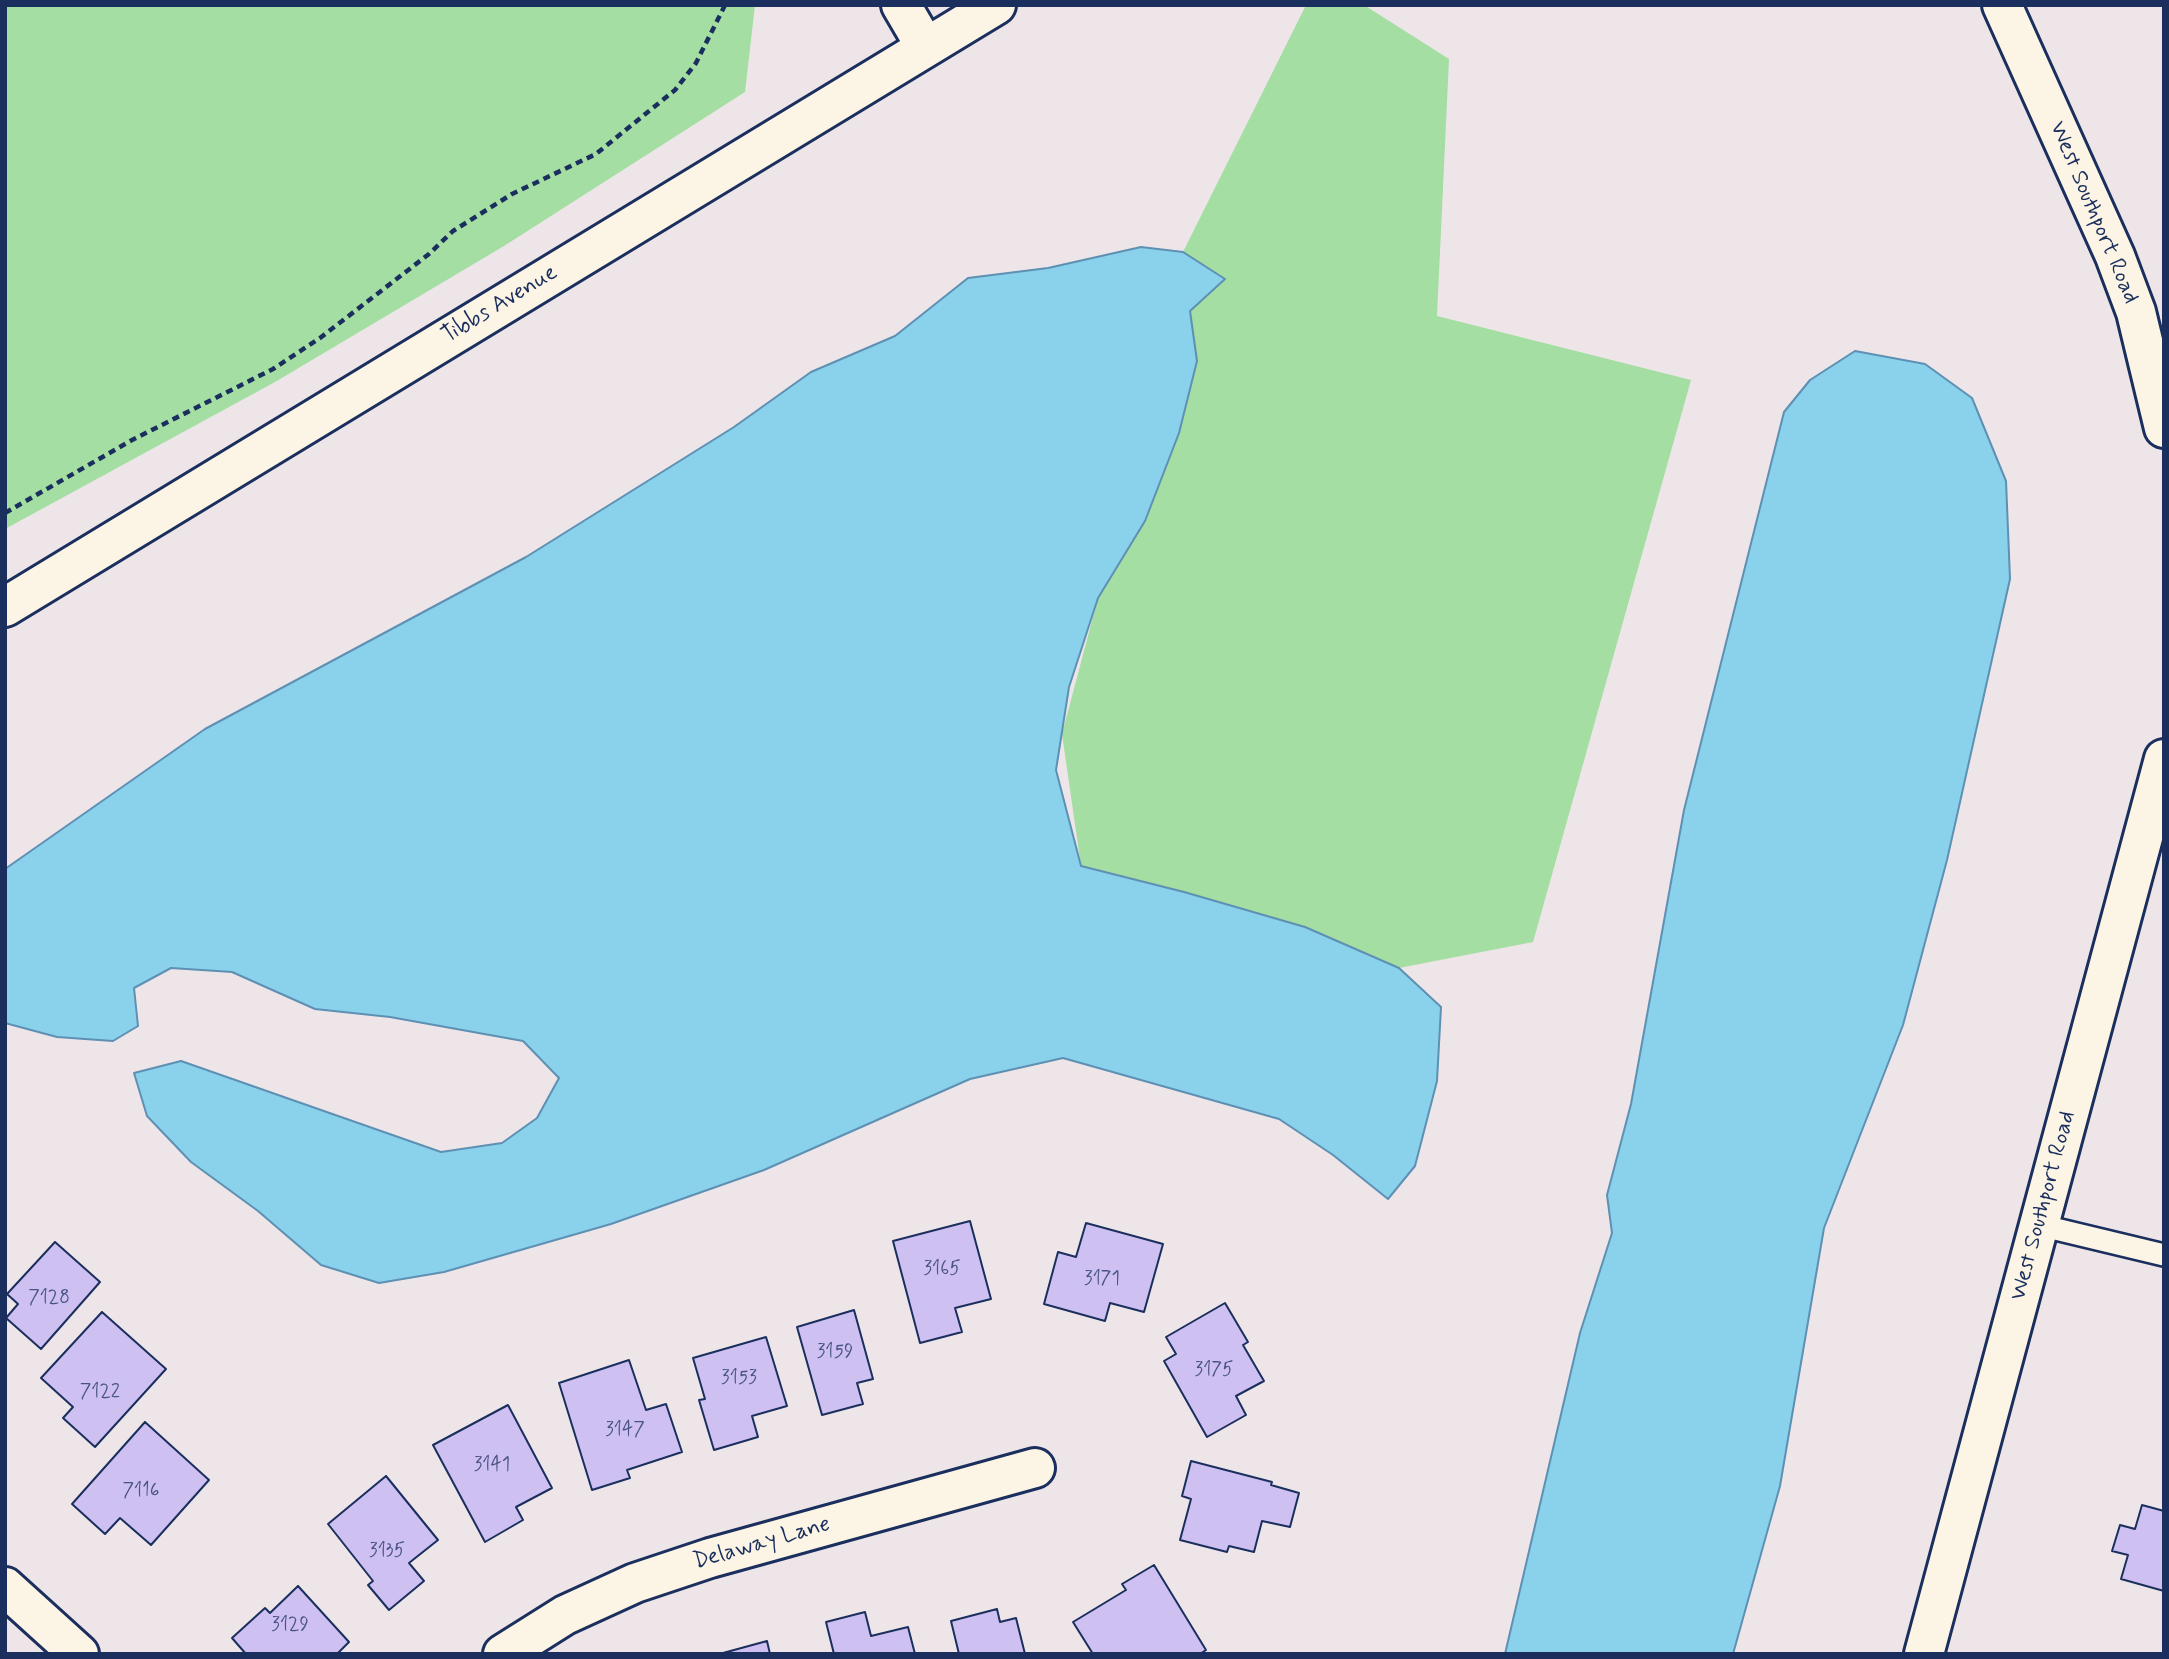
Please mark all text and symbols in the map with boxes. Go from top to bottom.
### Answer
street label: West Southport Road [2042,118,2144,308]
street label: Tibbs Avenue [437,260,563,350]
street label: West Southport Road [2005,1108,2083,1304]
house number: 3165 [923,1259,961,1281]
house number: 3171 [1084,1269,1120,1291]
house number: 7128 [28,1288,70,1310]
house number: 3159 [817,1342,853,1364]
house number: 3175 [1195,1360,1233,1382]
house number: 3153 [721,1368,757,1390]
house number: 7122 [80,1382,120,1404]
house number: 3147 [605,1420,645,1442]
house number: 3141 [474,1455,510,1477]
house number: 7116 [123,1481,159,1503]
street label: Delaway Lane [690,1511,834,1577]
house number: 3135 [369,1541,405,1563]
house number: 3129 [271,1615,309,1637]

